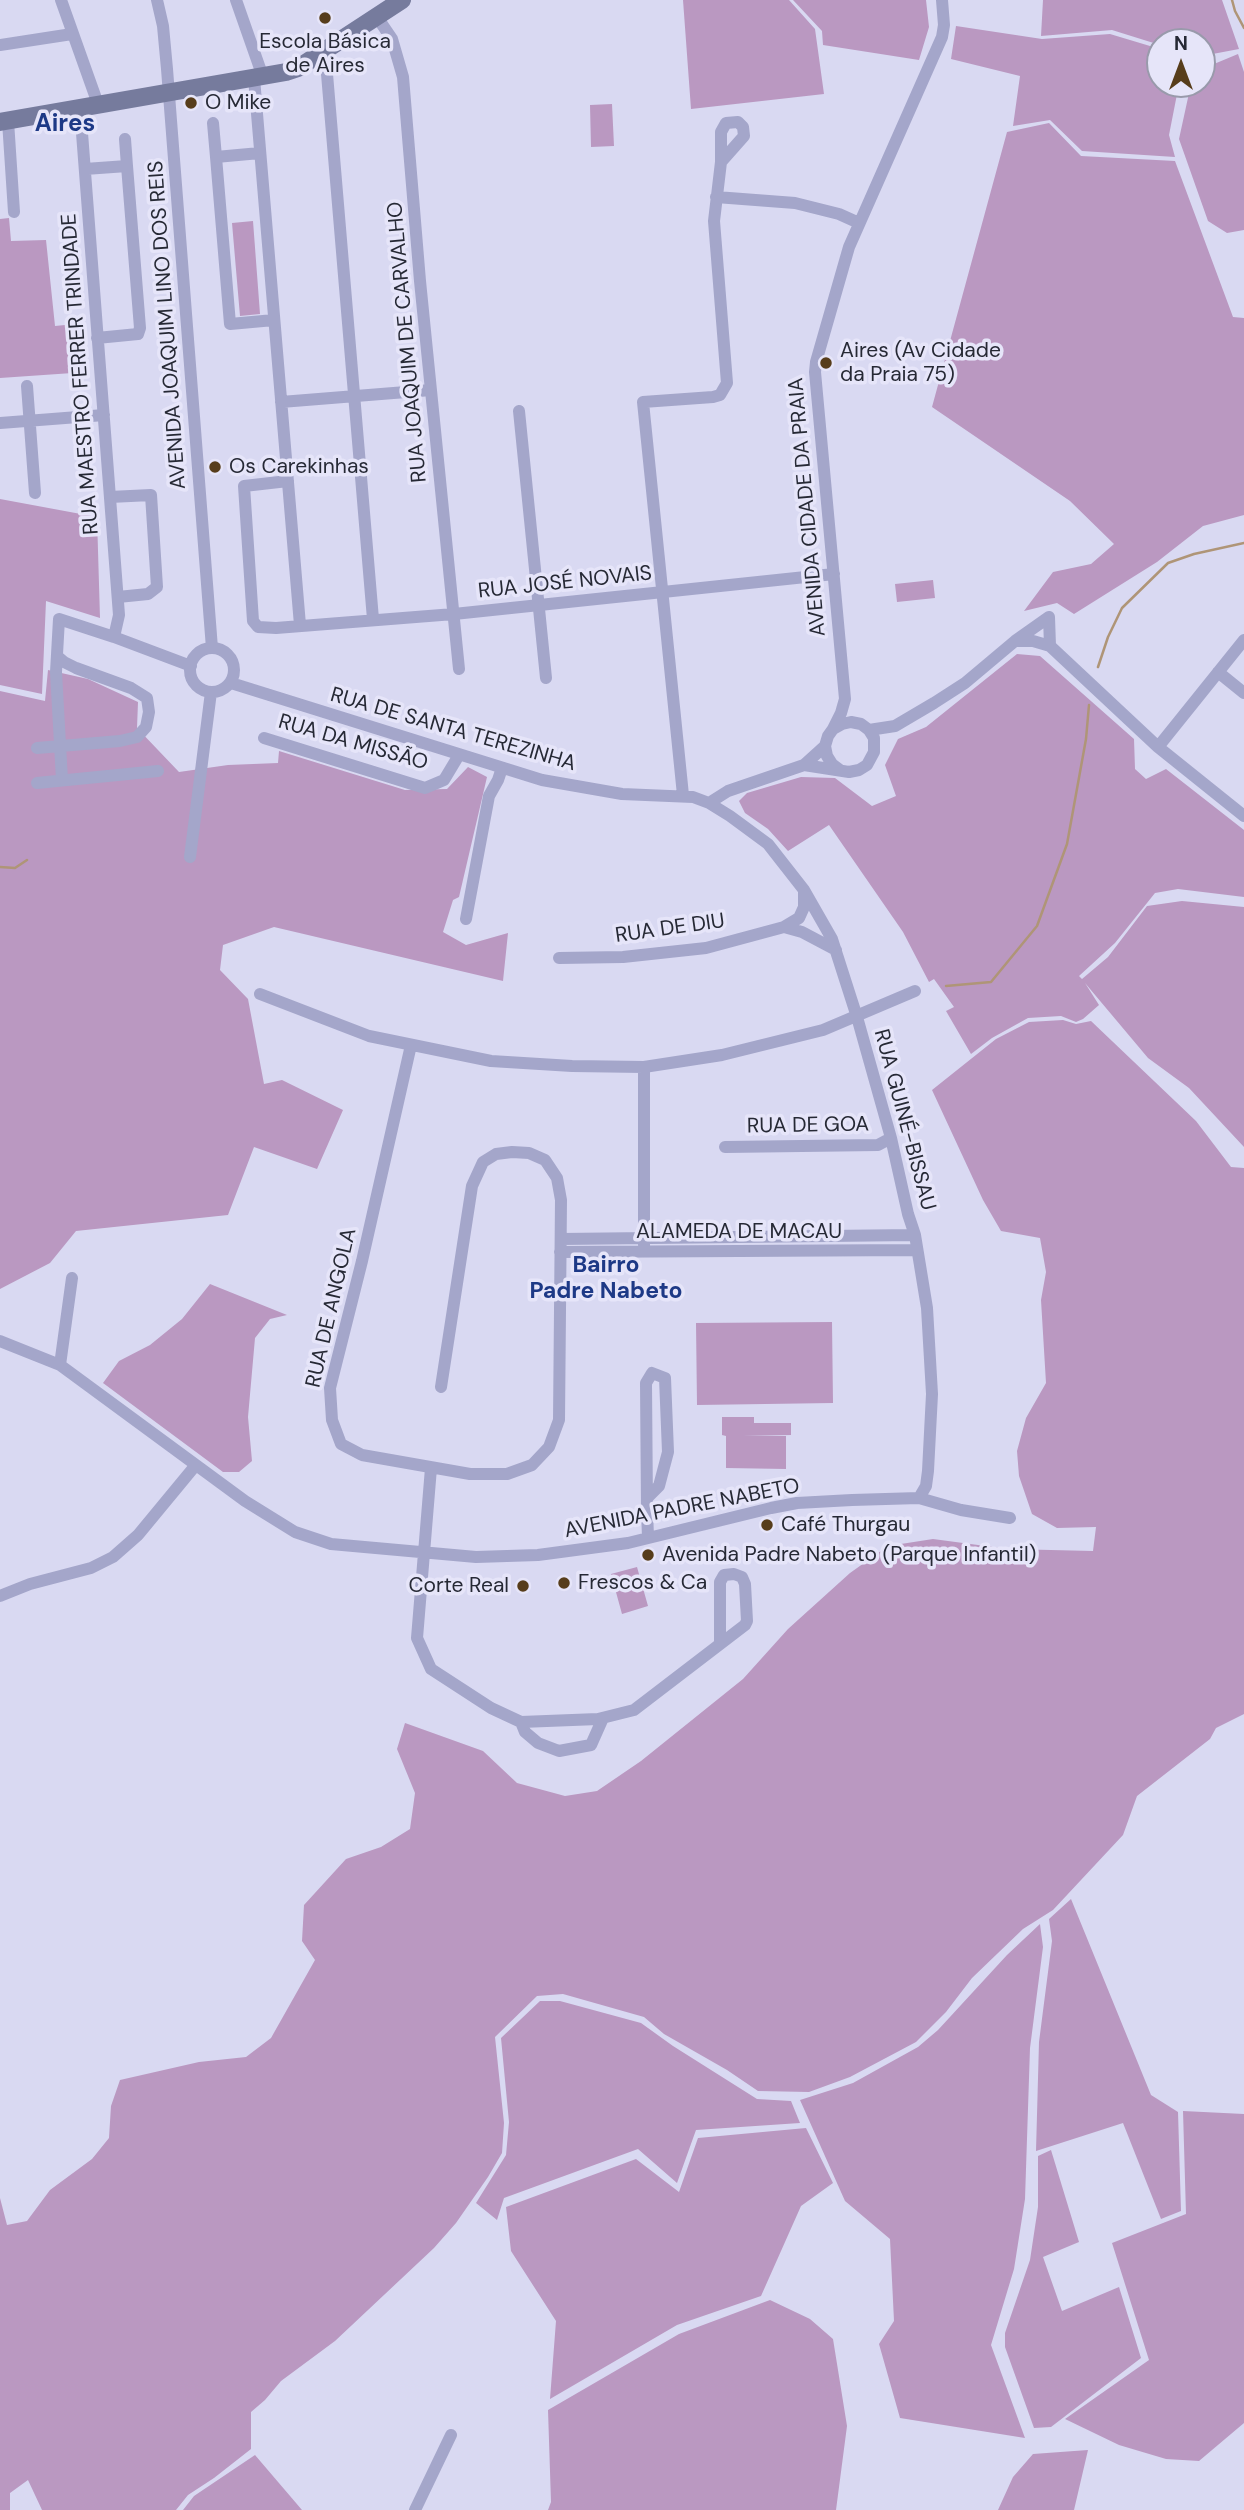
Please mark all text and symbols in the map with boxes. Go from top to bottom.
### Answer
marker: Escola Básica de Aires [317,10,333,26]
north arrow [1146,28,1216,98]
place label: Escola Básica de Aires [259,29,391,79]
text: N [1174,31,1188,56]
place label: O Mike [205,90,271,116]
marker: O Mike [183,95,199,111]
district label: Aires [35,111,95,139]
street label: AVENIDA JOAQUIM LINO DOS REIS [144,160,192,490]
street label: RUA JOAQUIM DE CARVALHO [383,200,433,484]
street label: RUA MAESTRO FERRER TRINDADE [57,213,105,535]
place label: Aires (Av Cidade da Praia 75) [840,338,1001,388]
marker: Aires (Av Cidade da Praia 75) [818,355,834,371]
street label: AVENIDA CIDADE DA PRAIA [784,377,832,637]
place label: Os Carekinhas [229,454,369,480]
marker: Os Carekinhas [207,459,223,475]
street label: RUA JOSÉ NOVAIS [477,561,653,605]
street label: RUA DE SANTA TEREZINHA [327,683,579,777]
street label: RUA DA MISSÃO [275,710,431,776]
street label: RUA DE DIU [614,909,726,949]
street label: RUA GUINÉ-BISSAU [868,1027,940,1213]
street label: RUA DE GOA [747,1112,869,1140]
street label: ALAMEDA DE MACAU [636,1219,842,1245]
street label: RUA DE ANGOLA [301,1226,363,1390]
district label: Bairro Padre Nabeto [529,1252,683,1306]
street label: AVENIDA PADRE NABETO [562,1474,802,1544]
place label: Café Thurgau [781,1512,910,1538]
marker: Café Thurgau [759,1517,775,1533]
place label: Avenida Padre Nabeto (Parque Infantil) [662,1542,1036,1568]
marker: Avenida Padre Nabeto (Parque Infantil) [640,1547,656,1563]
place label: Frescos & Ca [578,1570,707,1596]
place label: Corte Real [408,1573,509,1599]
marker: Frescos & Ca [556,1575,572,1591]
marker: Corte Real [515,1578,531,1594]

